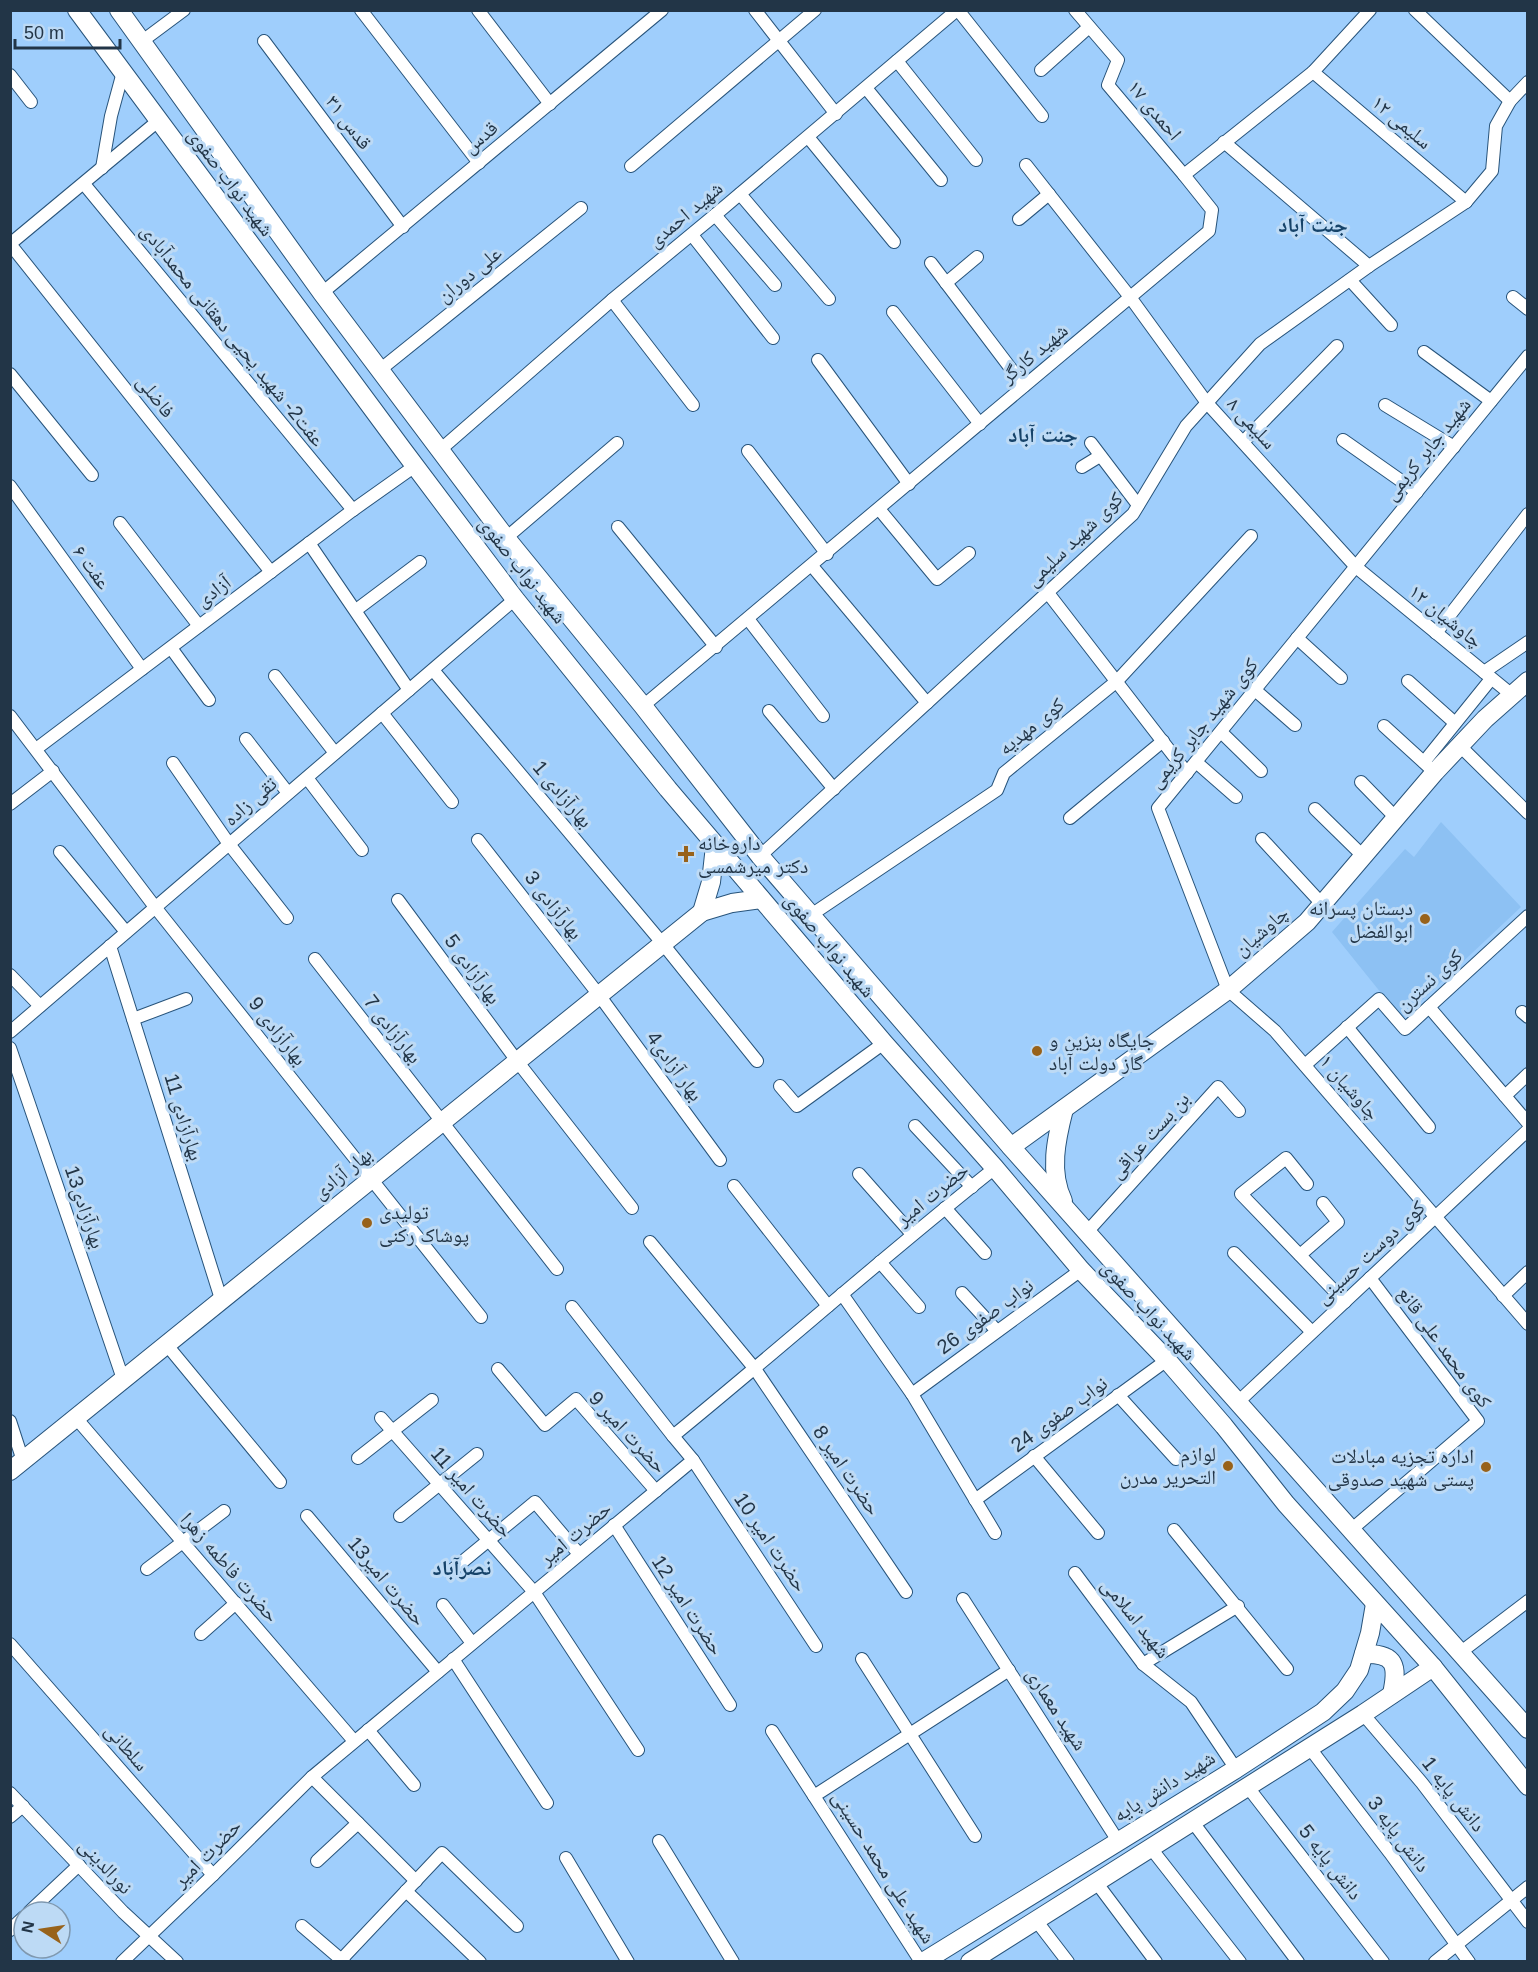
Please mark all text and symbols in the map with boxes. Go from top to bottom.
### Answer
scale bar [15,12,120,50]
text: 50 m [24,23,64,43]
street label: احمدی ۱۷ [1123,76,1186,145]
street label: قدس ۳۱ [321,91,376,154]
street label: سلیمی ۱۲ [1367,91,1436,154]
street label: قدس [458,116,502,158]
street label: شهید نواب صفوی [183,124,279,241]
street label: شهید احمدی [643,176,727,252]
district label: جنت آباد [1278,213,1348,237]
street label: عفت2- شهید یحیی دهقانی محمدآبادی [136,220,329,451]
street label: علی دوران [432,241,506,307]
street label: شهید کارگر [995,319,1073,389]
street label: فاضلی [132,370,179,422]
street label: سلیمی ۸ [1222,393,1281,454]
street label: شهید جابر کریمی [1379,393,1476,505]
district label: جنت آباد [1008,423,1078,447]
street label: کوی شهید سلیمی [1021,487,1128,591]
street label: شهید نواب صفوی [474,512,571,628]
street label: عفت ۶ [69,541,115,593]
street label: آزادی [191,570,236,612]
street label: چاوشیان ۱۲ [1404,580,1487,653]
street label: کوی شهید جابر کریمی [1144,654,1263,793]
street label: کوی مهدیه [994,693,1069,760]
street label: بهارآزادی 1 [528,756,597,833]
street label: تقی زاده [219,772,282,831]
place label: داروخانه دکتر میرشمسی [698,832,808,878]
marker: داروخانه دکتر میرشمسی [679,847,693,861]
street label: بهارآزادی 3 [520,867,587,944]
street label: شهید نواب صفوی [779,889,880,1002]
place label: دبستان پسرانه ابوالفضل [1309,897,1413,943]
street label: چاوشیان [1230,901,1293,961]
marker: دبستان پسرانه ابوالفضل [1418,912,1432,926]
street label: بهارآزادی 5 [440,930,506,1009]
street label: کوی نسترن [1391,945,1467,1016]
street label: بهارآزادی 7 [359,991,426,1068]
street label: بهارآزادی 9 [244,993,311,1070]
street label: بهار آزادی4 [642,1027,708,1106]
place label: جایگاه بنزین و گاز دولت آباد [1049,1029,1155,1075]
marker: جایگاه بنزین و گاز دولت آباد [1030,1044,1044,1058]
street label: چاوشیان ۱ [1315,1050,1384,1125]
street label: بهارآزادی 11 [159,1071,208,1164]
street label: بن بست عراقی [1105,1087,1194,1183]
street label: بهار آزادی [308,1143,376,1204]
street label: حضرت امیر [891,1158,973,1231]
street label: بهارآزادی13 [60,1163,109,1252]
street label: کوی دوست حسینی [1311,1196,1430,1309]
place label: تولیدی پوشاک رکنی [379,1201,469,1247]
marker: تولیدی پوشاک رکنی [360,1216,374,1230]
street label: شهید نواب صفوی [1096,1255,1201,1365]
street label: نواب صفوی 26 [933,1274,1038,1359]
street label: کوی محمد علی قانع [1392,1282,1496,1413]
street label: نواب صفوی 24 [1007,1372,1112,1457]
street label: حضرت امیر 9 [585,1387,671,1478]
street label: حضرت امیر 8 [809,1421,885,1519]
street label: حضرت امیر 11 [426,1442,517,1542]
place label: لوازم التحریر مدرن [1120,1443,1216,1489]
place label: اداره تجزیه مبادلات پستی شهید صدوقی [1328,1445,1474,1491]
marker: لوازم التحریر مدرن [1221,1459,1235,1473]
marker: اداره تجزیه مبادلات پستی شهید صدوقی [1479,1460,1493,1474]
street label: حضرت امیر 10 [730,1488,812,1596]
street label: حضرت امیر [534,1497,616,1570]
street label: حضرت فاطمه زهرا [177,1508,284,1626]
street label: حضرت امیر13 [343,1532,431,1630]
street label: حضرت امیر 12 [647,1551,729,1659]
district label: نصرآباد [433,1556,491,1580]
street label: شهید اسلامی [1096,1574,1175,1663]
street label: شهید معماری [1021,1664,1092,1755]
street label: سلطانی [100,1719,153,1776]
street label: شهید دانش پایه [1109,1746,1219,1827]
street label: دانش پایه 1 [1417,1752,1490,1837]
street label: شهید علی محمد حسینی [827,1787,940,1948]
street label: دانش پایه 3 [1363,1792,1435,1877]
street label: حضرت امیر [168,1814,246,1892]
street label: دانش پایه 5 [1294,1820,1367,1905]
street label: نورالدینی [74,1834,137,1899]
north arrow [12,1900,72,1960]
text: N [18,1920,37,1934]

